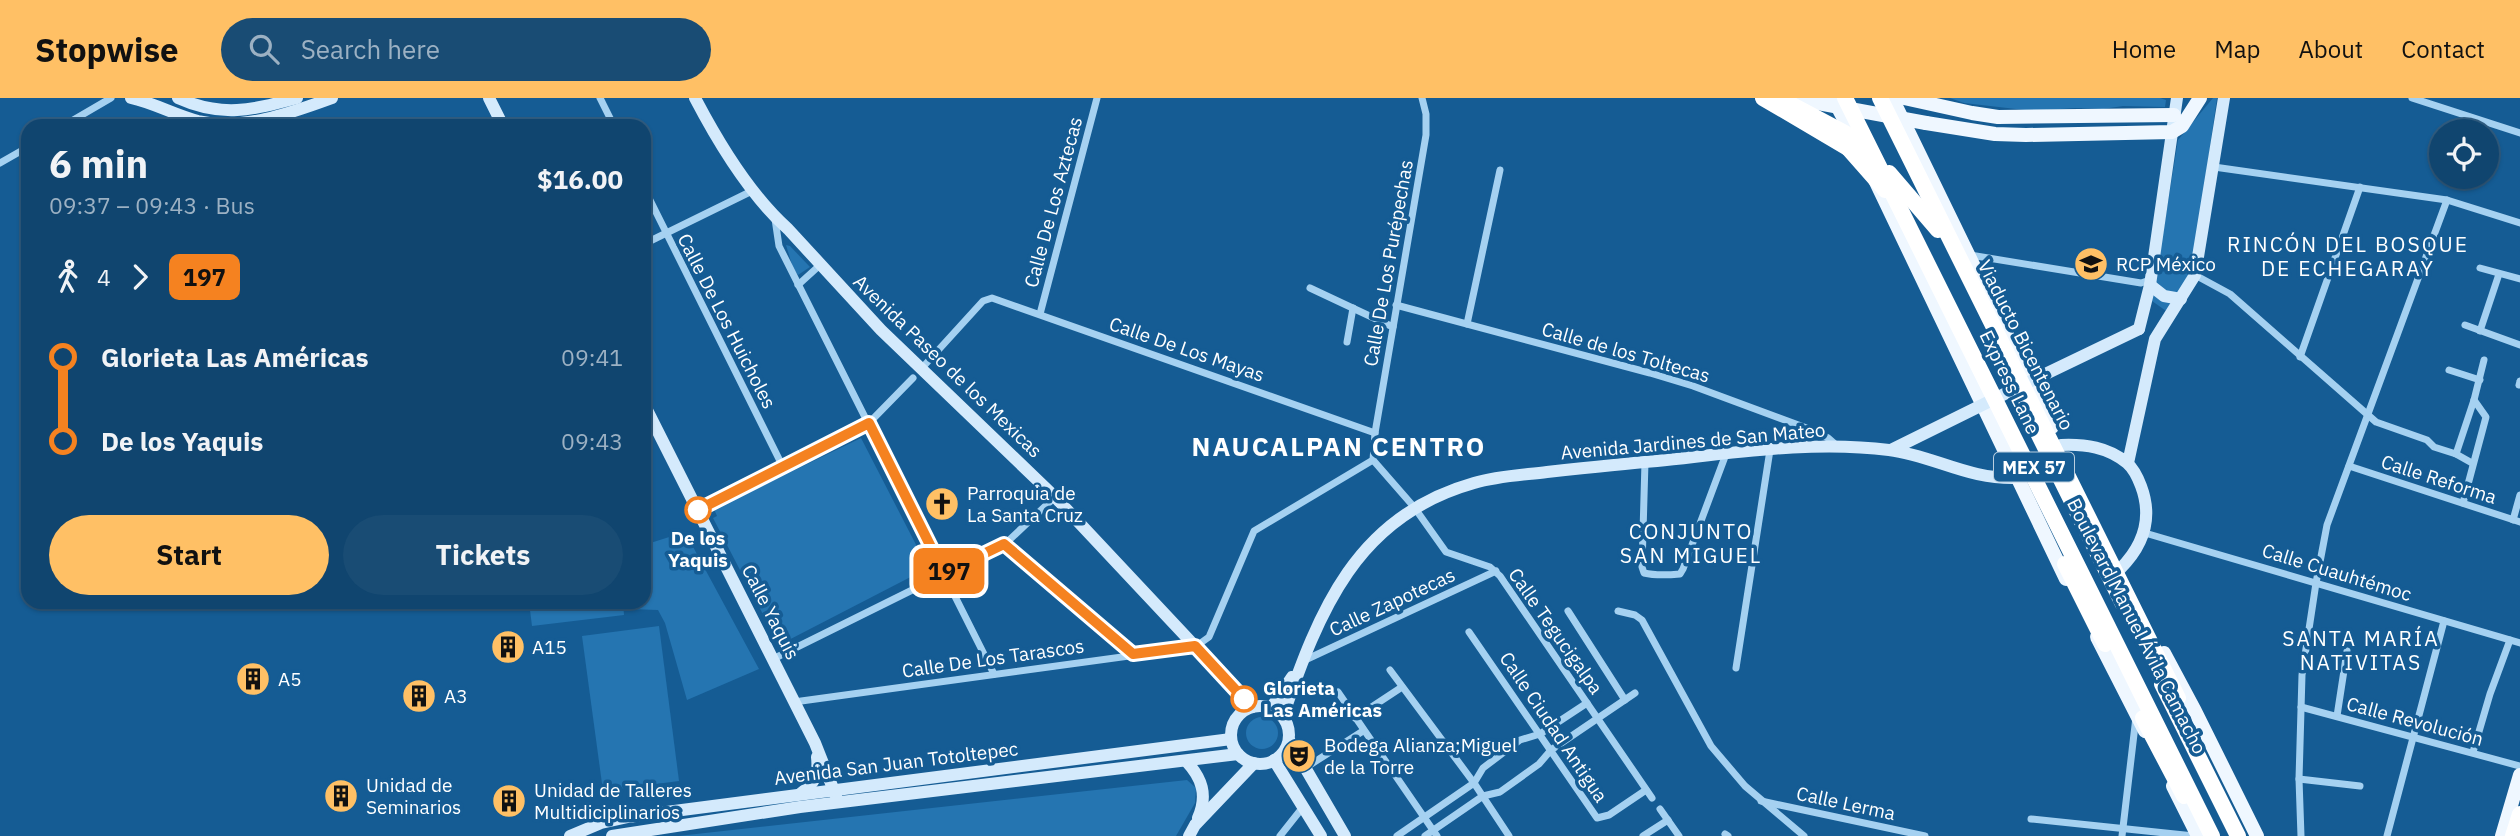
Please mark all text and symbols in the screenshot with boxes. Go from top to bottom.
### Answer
search box [221,18,711,81]
text: Stopwise [35,28,179,71]
icon: search [245,30,283,68]
text: Search here [301,32,440,66]
text: Home [2112,33,2176,65]
text: Map [2214,33,2260,65]
text: About [2298,33,2363,65]
text: Contact [2401,33,2485,65]
street label: Calle De Los Aztecas [1019,114,1087,290]
map controls [2429,119,2499,189]
button: locate [2429,119,2499,189]
text: 6 min [49,139,148,188]
street label: Calle De Los Purépechas [1358,158,1418,368]
text: $16.00 [537,162,623,196]
text: 09:37 – 09:43 · Bus [49,190,255,220]
street label: Calle De Los Huicholes [672,229,782,413]
district label: RINCÓN DEL BOSQUE DE ECHEGARAY [2227,230,2469,282]
school or university icon: RCP México [2072,245,2110,283]
place label: RCP México [2116,252,2216,276]
street label: Viaducto Bicentenario [1973,256,2079,434]
icon: walk [49,258,87,296]
icon: forward [121,258,159,296]
text: 197 [183,261,226,293]
text: 4 [97,262,111,292]
street label: Avenida Paseo de los Mexicas [849,269,1047,463]
street label: Calle De Los Mayas [1106,311,1268,387]
street label: Calle de los Toltecas [1539,316,1713,388]
street label: Express Lane [1974,326,2046,438]
text: Glorieta Las Américas [101,340,369,374]
text: 09:41 [561,342,623,372]
street label: Avenida Jardines de San Mateo [1560,417,1826,465]
text: De los Yaquis [101,424,263,458]
text: 09:43 [561,426,623,456]
district label: NAUCALPAN CENTRO [1192,429,1486,463]
street label: Calle Reforma [2378,449,2500,509]
road number: MEX 57 [1994,452,2074,482]
place label: Parroquia de La Santa Cruz [967,481,1083,527]
church icon: Parroquia de La Santa Cruz [923,485,961,523]
street label: Boulevard Manuel Ávila Camacho [2062,494,2212,758]
marker: De los Yaquis [685,497,711,523]
button: Start [49,515,329,595]
button: Tickets [343,515,623,595]
district label: CONJUNTO SAN MIGUEL [1620,517,1762,569]
place label: De los Yaquis [668,526,728,572]
street label: Calle Cuauhtémoc [2259,538,2415,606]
line badge: 197 [909,548,989,594]
text: 197 [927,555,971,587]
street label: Calle Yaquis [737,560,805,664]
street label: Calle Zapotecas [1325,562,1459,642]
street label: Calle Tegucigalpa [1504,563,1608,699]
district label: SANTA MARÍA NATIVITAS [2282,624,2440,676]
building icon: A15 [489,628,527,666]
street label: Calle De Los Tarascos [900,633,1086,683]
place label: A15 [532,635,567,659]
street label: Calle Ciudad Antigua [1495,647,1613,807]
building icon: A5 [234,660,272,698]
place label: A5 [278,667,302,691]
place label: Glorieta Las Américas [1263,676,1382,722]
building icon: A3 [400,677,438,715]
place label: A3 [444,684,468,708]
marker: Glorieta Las Américas [1231,686,1257,712]
street label: Calle Revolución [2344,691,2486,751]
place label: Bodega Alianza;Miguel de la Torre [1324,733,1517,779]
street label: Avenida San Juan Totoltepec [773,736,1020,790]
theatre icon: Bodega Alianza;Miguel de la Torre [1280,737,1318,775]
place label: Unidad de Seminarios [366,773,461,819]
building icon: Unidad de Seminarios [322,777,360,815]
place label: Unidad de Talleres Multidiciplinarios [534,778,692,824]
street label: Calle Lerma [1794,781,1898,825]
building icon: Unidad de Talleres Multidiciplinarios [490,782,528,820]

